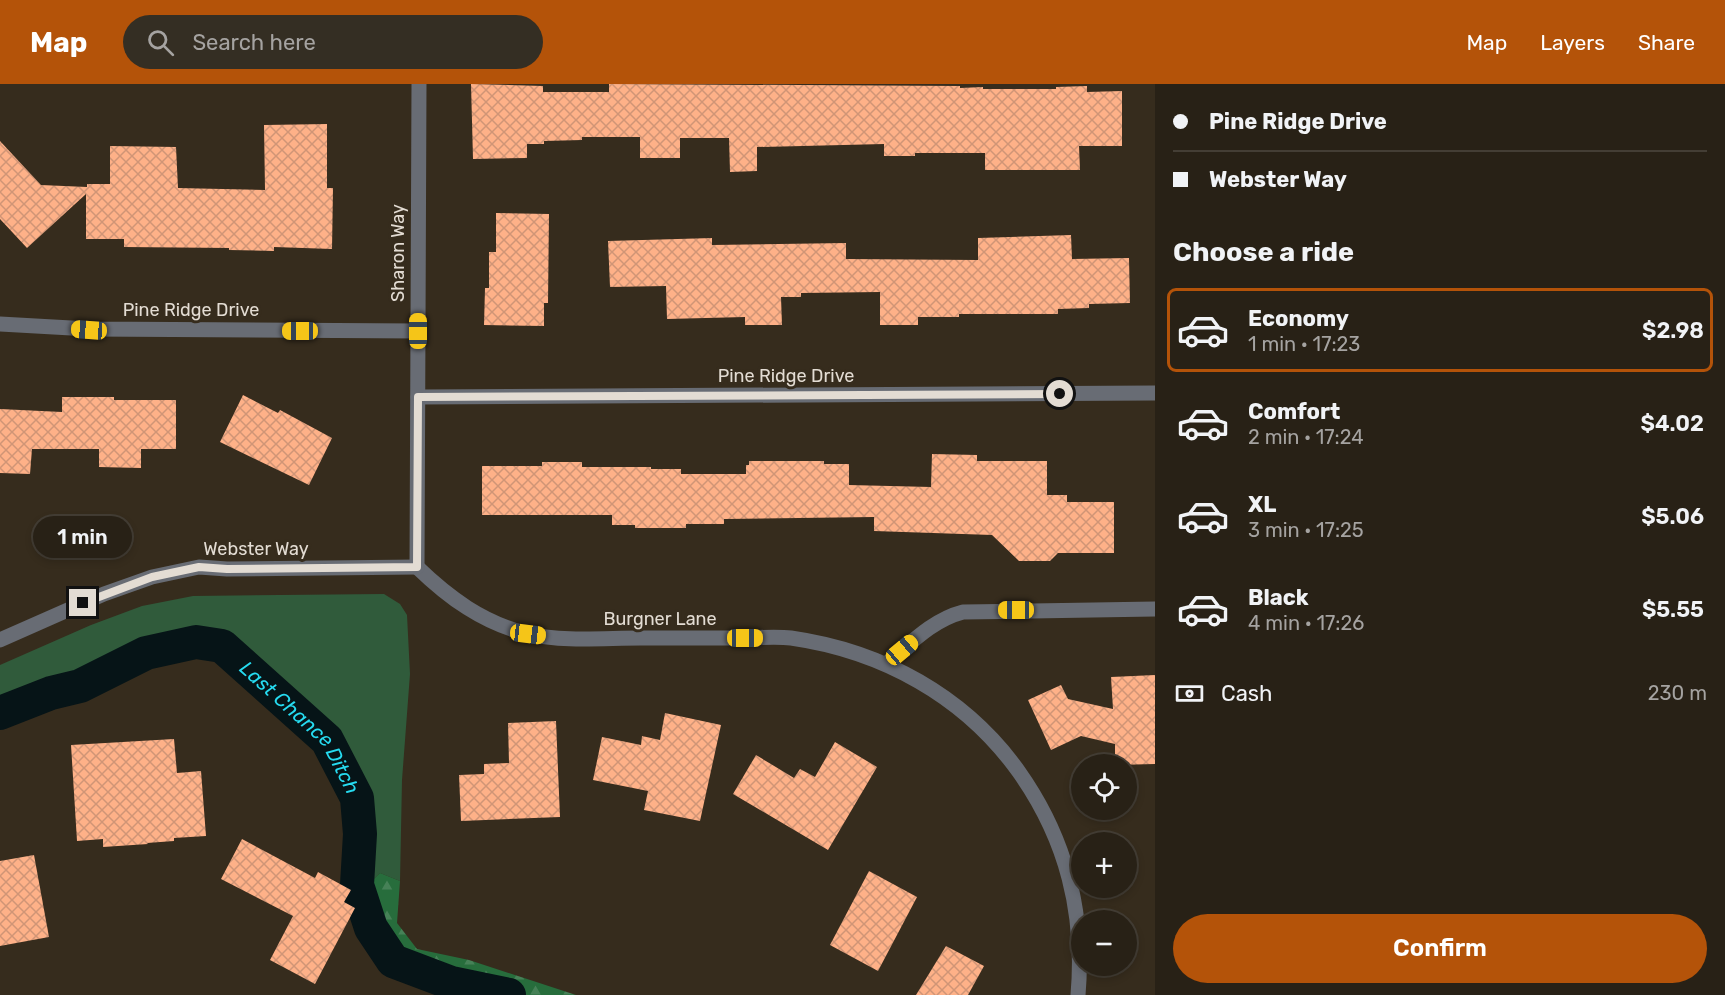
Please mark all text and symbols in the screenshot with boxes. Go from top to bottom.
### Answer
search box [123,15,543,69]
text: Map [30,26,87,59]
icon: search [144,26,177,59]
text: Search here [192,29,316,56]
text: Map [1466,30,1507,55]
text: Layers [1540,30,1605,55]
text: Share [1638,30,1695,55]
text: Pine Ridge Drive [1209,108,1387,135]
text: Webster Way [1209,166,1347,193]
street label: Sharon Way [387,204,409,302]
text: Choose a ride [1173,236,1354,268]
street label: Pine Ridge Drive [123,299,259,321]
icon: car [1176,303,1230,357]
text: Economy [1248,305,1349,332]
car [409,313,427,349]
text: $2.98 [1642,317,1704,344]
car [70,320,108,340]
car [282,322,318,340]
text: 1 min · 17:23 [1248,332,1360,356]
street label: Pine Ridge Drive [718,365,854,387]
route start [1046,380,1073,407]
icon: car [1176,396,1230,450]
text: Comfort [1248,398,1340,425]
text: $4.02 [1641,410,1704,437]
text: 2 min · 17:24 [1248,425,1364,449]
icon: car [1176,489,1230,543]
text: XL [1248,491,1276,518]
text: $5.06 [1641,503,1704,530]
callout: 1 min [34,516,132,558]
text: 3 min · 17:25 [1248,518,1364,542]
text: 1 min [57,525,108,549]
street label: Webster Way [203,538,309,560]
icon: car [1176,582,1230,636]
text: Black [1248,584,1309,611]
route end [69,589,96,616]
text: $5.55 [1642,596,1704,623]
car [998,601,1034,619]
street label: Burgner Lane [603,608,717,630]
text: 4 min · 17:26 [1248,611,1364,635]
car [509,623,547,645]
car [727,629,763,647]
car [882,632,922,668]
water label: Last Chance Ditch [235,656,365,798]
icon: cash [1173,677,1206,710]
text: Cash [1221,680,1272,707]
text: 230 m [1648,681,1707,705]
map controls [1071,754,1137,976]
button: locate [1071,754,1137,820]
button: + [1071,832,1137,898]
button: − [1071,910,1137,976]
button: Confirm [1173,914,1707,983]

